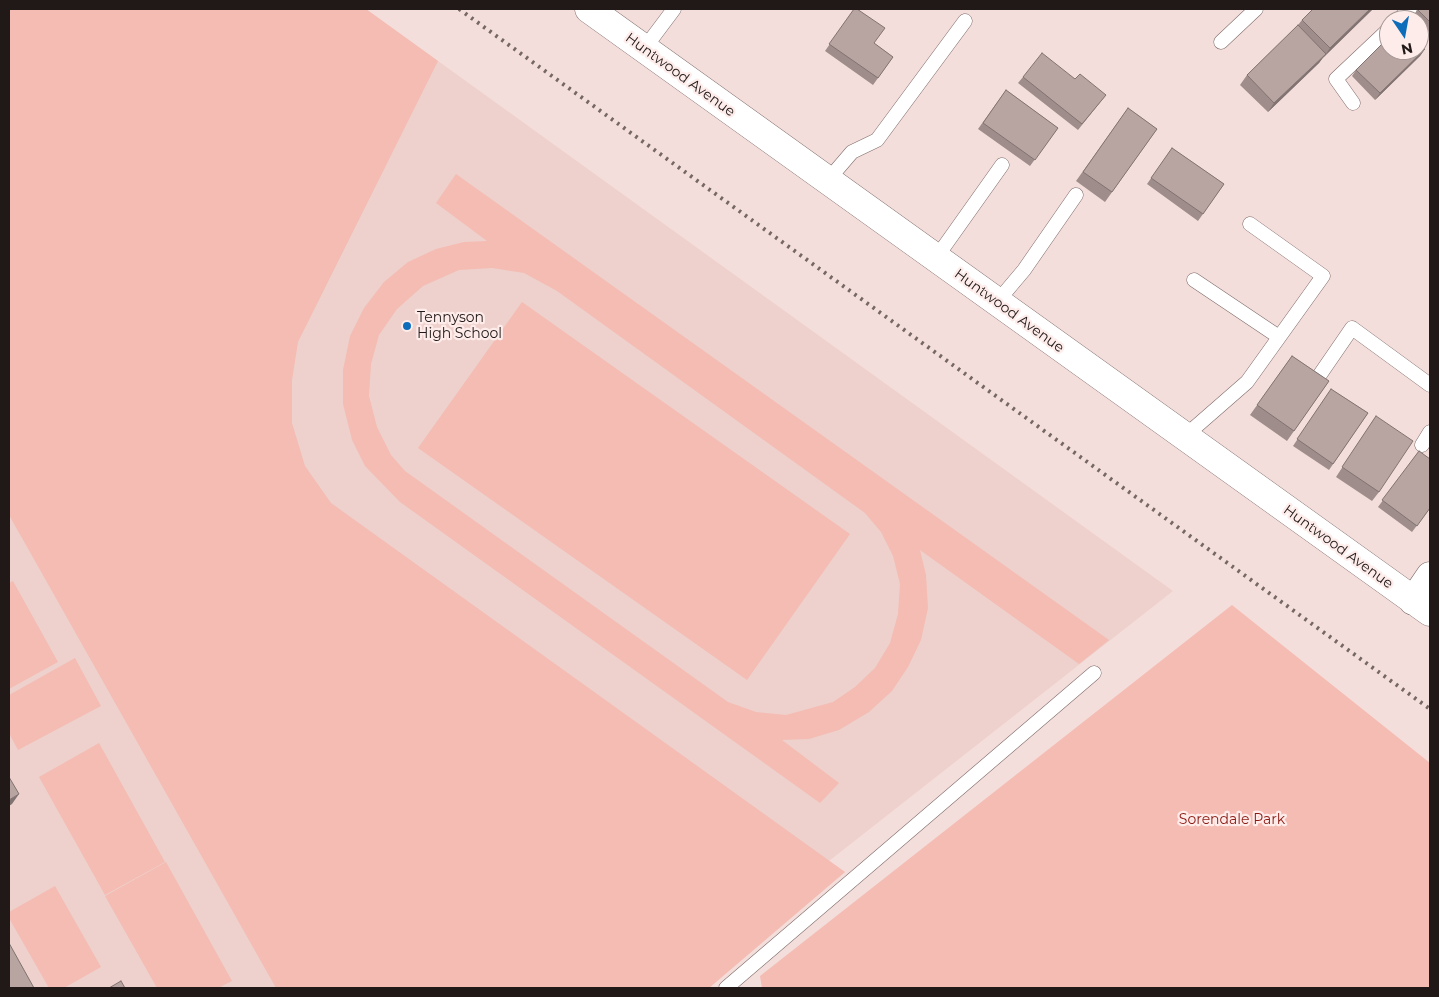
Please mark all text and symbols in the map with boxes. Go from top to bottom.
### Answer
north arrow [1379,10,1429,60]
street label: Huntwood Avenue [622,30,738,120]
text: N [1400,39,1414,59]
street label: Huntwood Avenue [951,266,1067,356]
place label: Tennyson High School [417,310,502,342]
marker: Tennyson High School [401,320,413,332]
street label: Huntwood Avenue [1280,502,1396,592]
park label: Sorendale Park [1179,812,1285,828]

